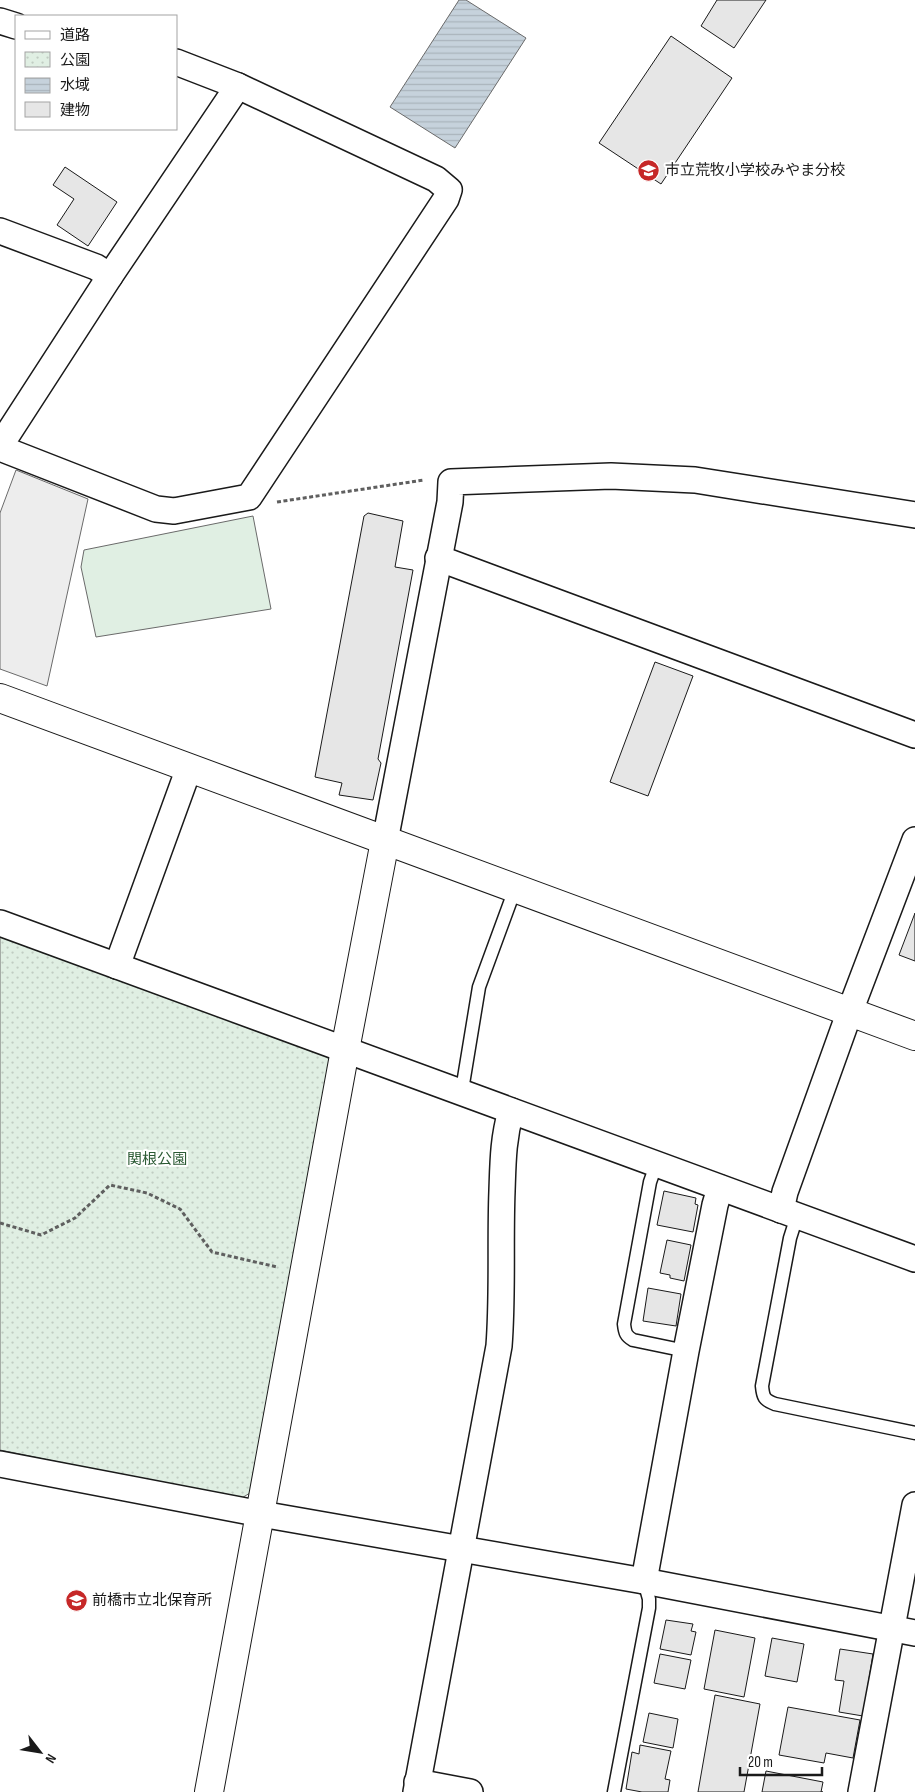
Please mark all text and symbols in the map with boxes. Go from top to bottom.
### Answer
legend [15,15,178,130]
text: 道路 [60,26,90,45]
text: 公園 [60,51,90,70]
text: 水域 [60,76,90,95]
text: 建物 [60,101,90,120]
school or university icon: 市立荒牧小学校みやま分校 [637,158,661,182]
place label: 市立荒牧小学校みやま分校 [665,161,845,180]
park label: 関根公園 [127,1150,187,1169]
school or university icon: 前橋市立北保育所 [64,1588,88,1612]
place label: 前橋市立北保育所 [92,1591,212,1610]
north arrow [15,1727,65,1777]
scale bar [740,1744,822,1776]
text: N [42,1751,60,1766]
text: 20 m [748,1753,773,1772]

